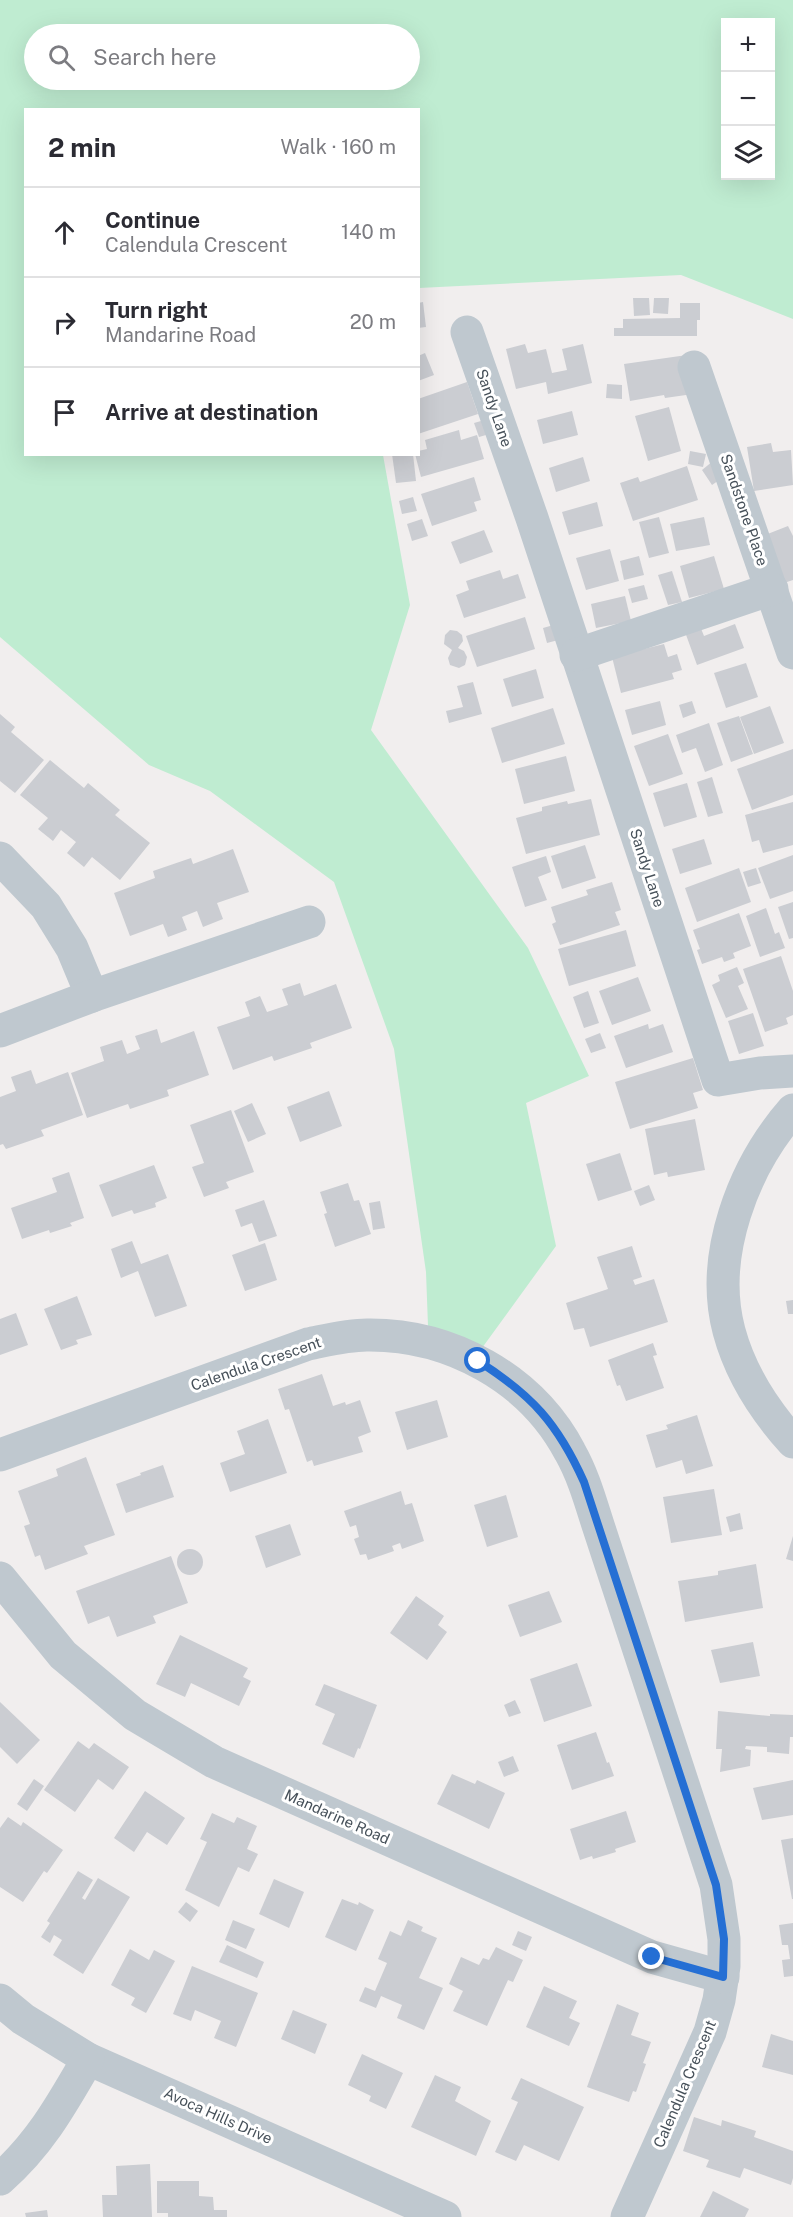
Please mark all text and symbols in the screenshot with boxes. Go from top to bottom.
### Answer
map controls [721,18,775,180]
button: + [721,18,775,72]
search box [24,24,420,90]
icon: search [45,41,78,74]
text: Search here [93,44,217,70]
button: − [721,72,775,126]
button: layers [721,126,775,180]
text: 2 min [48,132,116,163]
text: Walk · 160 m [281,135,396,159]
text: Continue [105,207,200,233]
icon: ahead [48,216,81,249]
text: 140 m [341,220,396,244]
text: Calendula Crescent [105,233,288,257]
text: Turn right [105,297,208,323]
icon: right [48,306,81,339]
text: 20 m [350,310,396,334]
text: Mandarine Road [105,323,256,347]
street label: Sandy Lane [473,367,516,449]
icon: arrive [48,396,81,429]
text: Arrive at destination [105,399,318,425]
street label: Sandstone Place [717,452,772,568]
street label: Sandy Lane [627,827,668,909]
street label: Calendula Crescent [188,1333,323,1394]
route start [464,1347,490,1373]
street label: Mandarine Road [282,1786,392,1847]
route end [638,1943,664,1969]
street label: Calendula Crescent [650,2017,719,2150]
street label: Avoca Hills Drive [161,2084,275,2147]

